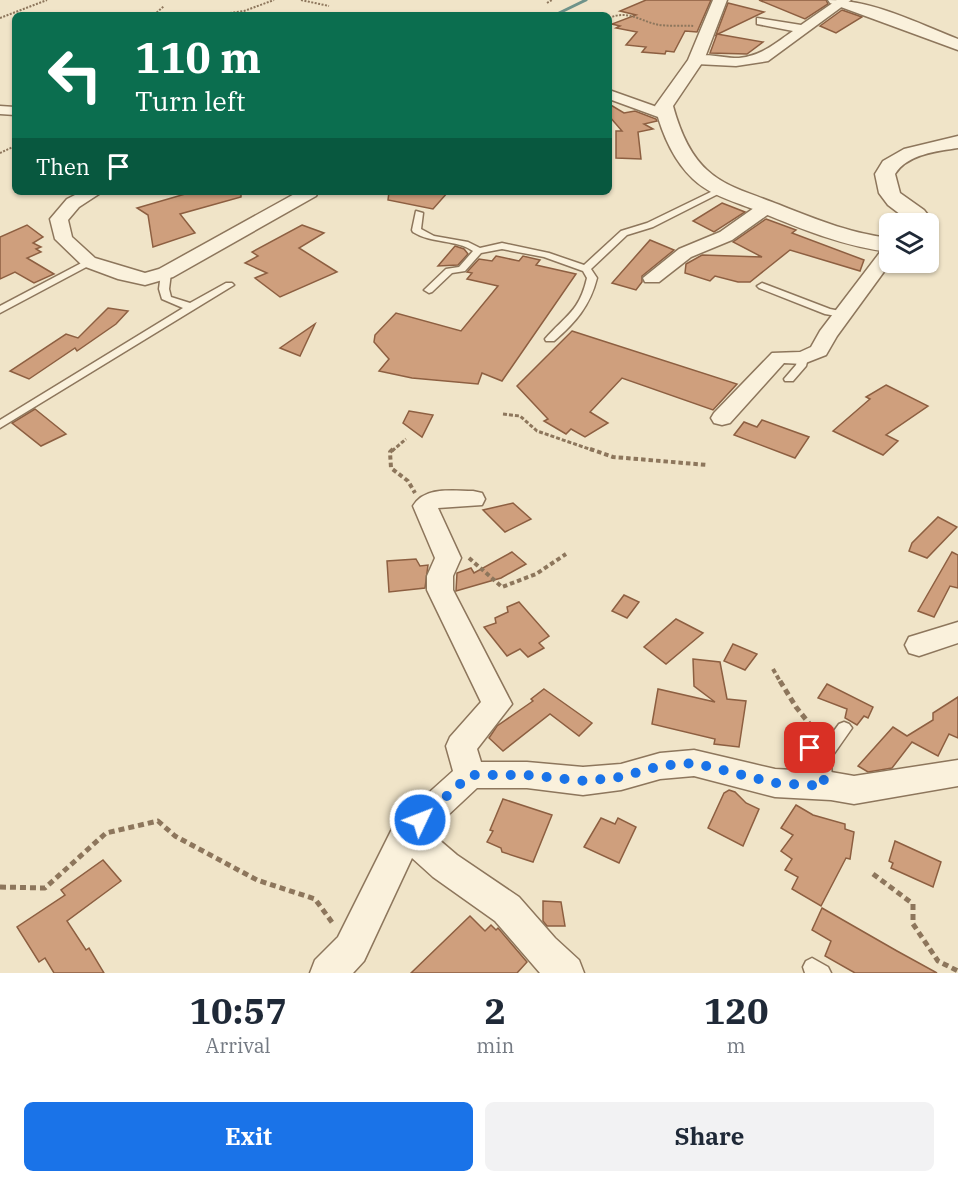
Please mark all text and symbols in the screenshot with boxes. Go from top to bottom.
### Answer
text: 110 m [135,30,261,85]
icon: left [36,36,114,114]
text: Turn left [135,83,246,118]
icon: arrive [102,150,135,183]
text: Then [36,152,90,181]
map controls [879,213,939,273]
button: layers [879,213,939,273]
pin [784,722,835,773]
icon: arrive [793,731,826,764]
position arrow [388,788,452,852]
text: 10:57 [189,987,287,1034]
text: 2 [484,987,506,1034]
text: 120 [704,987,769,1034]
text: Arrival [206,1032,271,1059]
text: min [476,1032,514,1059]
text: m [727,1032,746,1059]
button: Exit [24,1102,473,1171]
button: Share [485,1102,934,1171]

